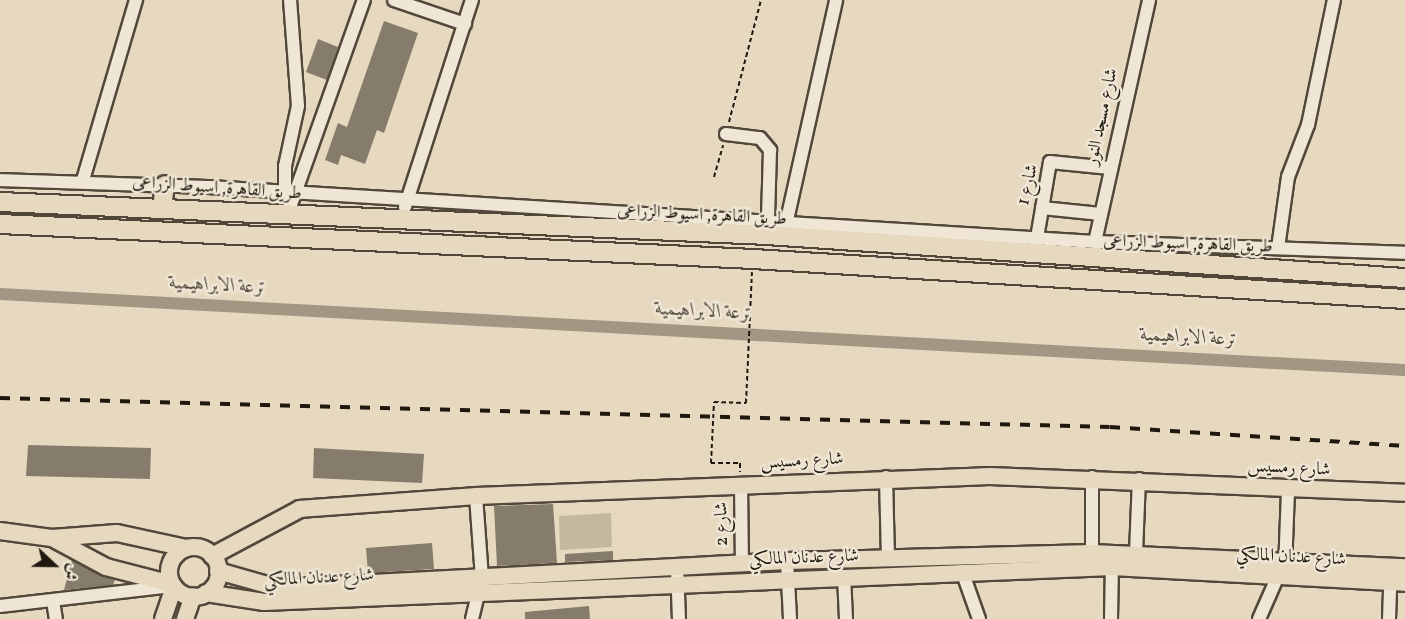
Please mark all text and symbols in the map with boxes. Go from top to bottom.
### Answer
street label: شارع مسجد النور [1082,67,1124,167]
street label: شارع 1 [1014,162,1044,208]
street label: طريق القاهرة, اسيوط الزراعى [132,172,302,206]
street label: طريق القاهرة, اسيوط الزراعى [617,201,787,231]
street label: طريق القاهرة, اسيوط الزراعى [1103,231,1273,259]
water label: ترعة الابراهيمية [169,271,267,301]
water label: ترعة الابراهيمية [655,297,753,327]
water label: ترعة الابراهيمية [1140,323,1238,353]
street label: شارع رمسيس [760,449,844,475]
street label: شارع رمسيس [1247,456,1331,482]
street label: شارع 2 [712,502,734,546]
north arrow [24,535,84,595]
street label: شارع عدنان المالكي [1236,544,1346,572]
street label: شارع عدنان المالكي [749,546,859,572]
text: ش [58,560,84,583]
street label: شارع عدنان المالكي [264,565,374,593]

